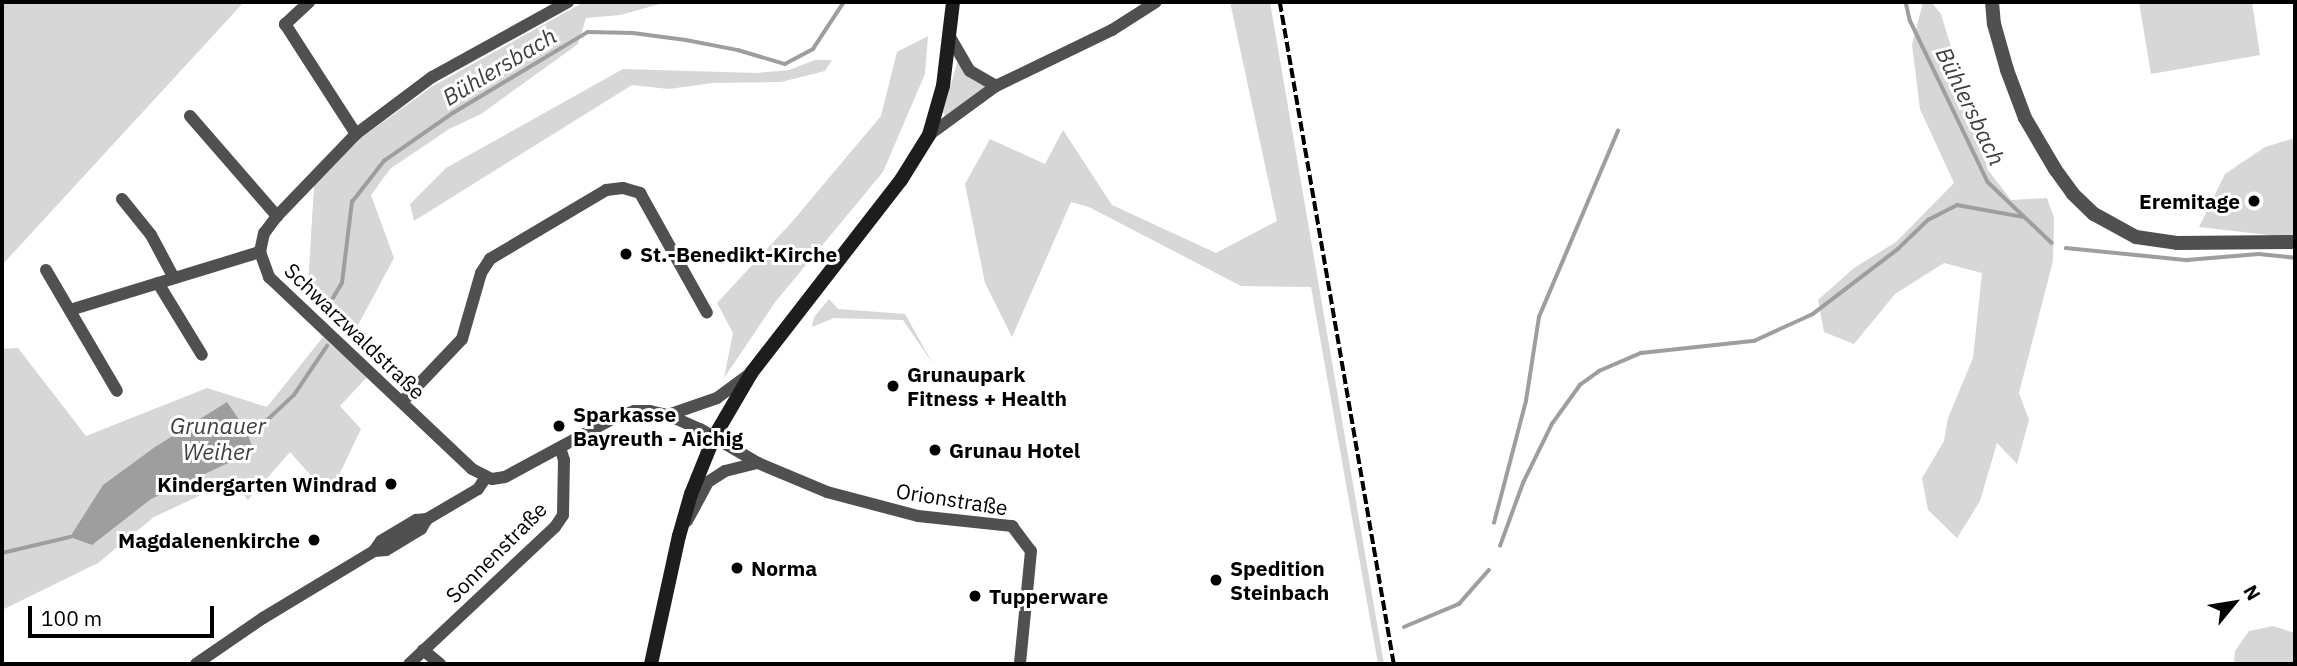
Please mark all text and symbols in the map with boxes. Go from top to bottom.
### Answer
water label: Bühlersbach [437,21,561,111]
water label: Bühlersbach [1931,42,2011,170]
place label: Eremitage [2139,188,2240,214]
marker: Eremitage [2246,193,2262,209]
place label: St.-Benedikt-Kirche [640,241,837,267]
marker: St.-Benedikt-Kirche [618,246,634,262]
street label: Schwarzwaldstraße [280,258,430,404]
place label: Grunaupark Fitness + Health [907,361,1067,411]
marker: Grunaupark Fitness + Health [885,378,901,394]
place label: Sparkasse Bayreuth - Aichig [573,401,743,451]
water label: Grunauer Weiher [170,411,266,465]
marker: Sparkasse Bayreuth - Aichig [551,418,567,434]
place label: Grunau Hotel [949,437,1080,463]
marker: Grunau Hotel [927,442,943,458]
place label: Kindergarten Windrad [157,471,377,497]
marker: Kindergarten Windrad [383,476,399,492]
street label: Orionstraße [894,478,1010,520]
street label: Sonnenstraße [440,496,552,608]
place label: Magdalenenkirche [118,527,300,553]
marker: Magdalenenkirche [306,532,322,548]
place label: Norma [751,555,817,581]
place label: Spedition Steinbach [1230,555,1329,605]
marker: Norma [729,560,745,576]
north arrow [2199,568,2269,638]
marker: Spedition Steinbach [1208,572,1224,588]
text: N [2238,581,2266,604]
place label: Tupperware [989,583,1108,609]
marker: Tupperware [967,588,983,604]
scale bar [32,592,217,636]
text: 100 m [41,604,102,632]

